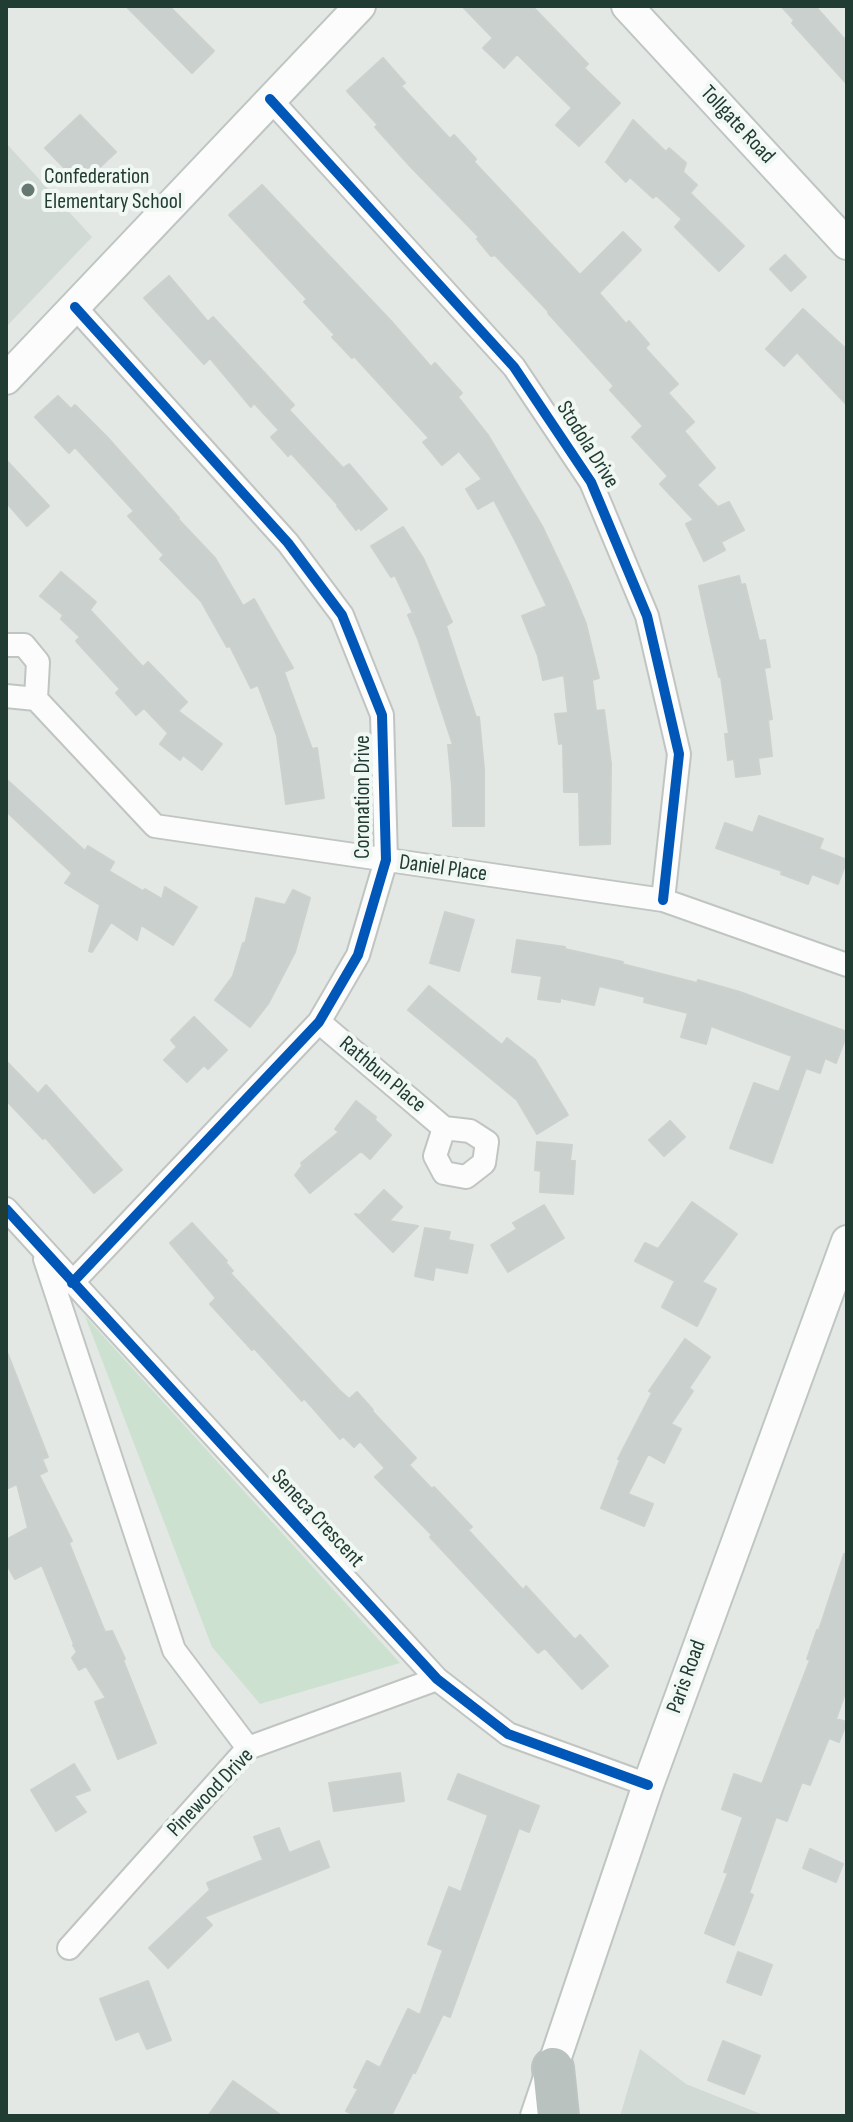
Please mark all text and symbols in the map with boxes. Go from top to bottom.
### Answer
street label: Tollgate Road [694,80,780,170]
place label: Confederation Elementary School [44,164,182,216]
marker: Confederation Elementary School [19,181,37,199]
street label: Stodola Drive [550,397,624,493]
street label: Coronation Drive [350,735,376,859]
street label: Daniel Place [397,850,489,888]
street label: Rathbun Place [333,1031,431,1119]
street label: Seneca Crescent [265,1465,369,1573]
street label: Paris Road [662,1637,712,1717]
street label: Pinewood Drive [162,1743,260,1843]

